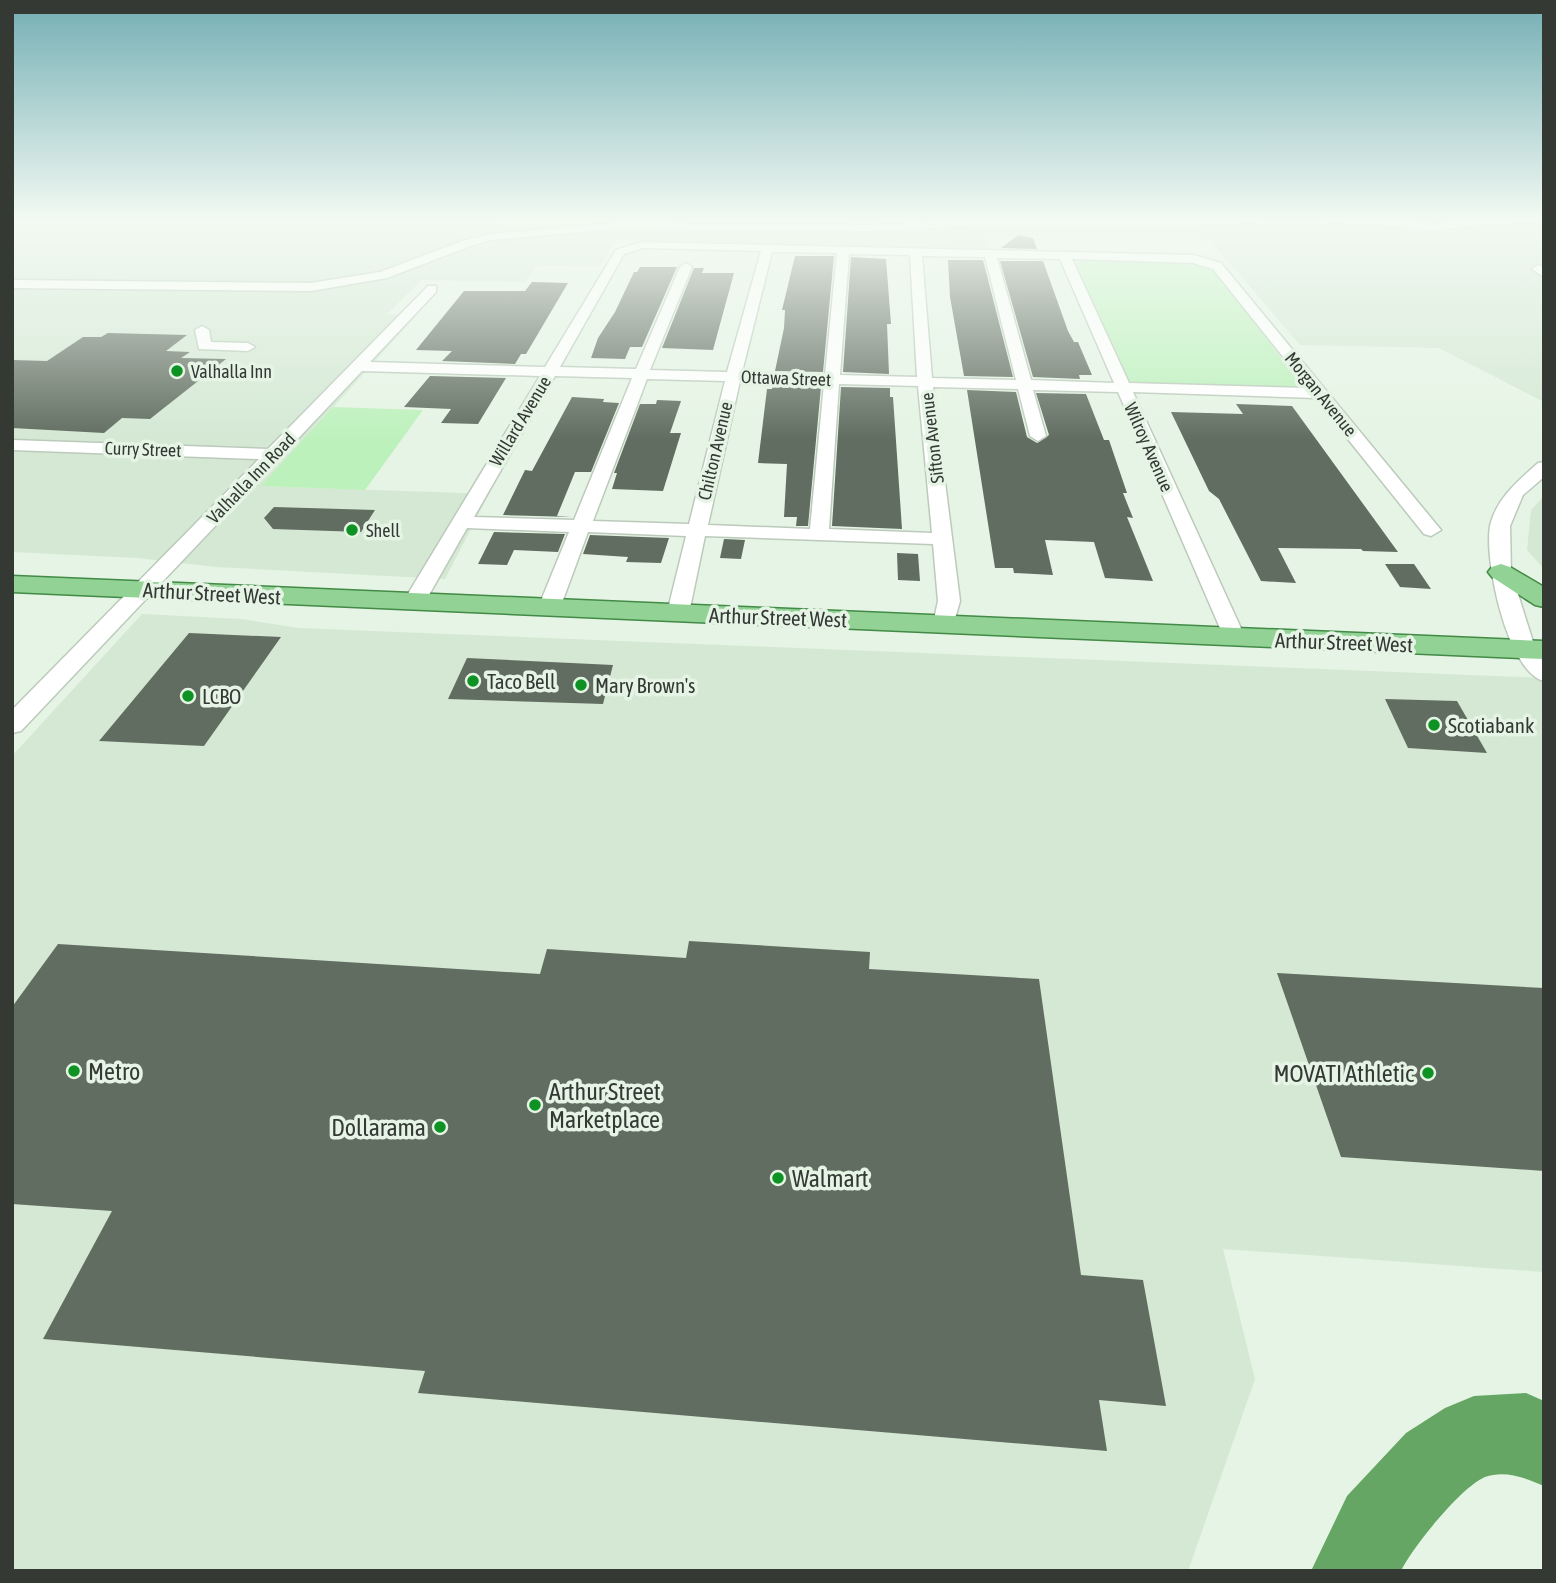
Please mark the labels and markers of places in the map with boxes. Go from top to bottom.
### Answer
place label: Valhalla Inn [191,361,272,382]
marker: Valhalla Inn [169,363,185,379]
place label: Shell [366,520,400,541]
marker: Shell [344,522,360,538]
place label: Taco Bell [487,669,556,693]
marker: Taco Bell [465,673,481,689]
place label: Mary Brown's [595,673,696,697]
marker: Mary Brown's [573,677,589,693]
place label: LCBO [202,684,241,708]
marker: LCBO [180,688,196,704]
place label: Scotiabank [1448,713,1534,737]
marker: Scotiabank [1426,717,1442,733]
place label: Metro [88,1058,140,1085]
place label: MOVATI Athletic [1273,1060,1414,1087]
marker: Metro [66,1063,82,1079]
marker: MOVATI Athletic [1420,1065,1436,1081]
place label: Arthur Street Marketplace [549,1078,661,1133]
marker: Arthur Street Marketplace [527,1097,543,1113]
place label: Dollarama [331,1114,426,1141]
marker: Dollarama [432,1119,448,1135]
place label: Walmart [792,1165,868,1192]
marker: Walmart [770,1170,786,1186]

